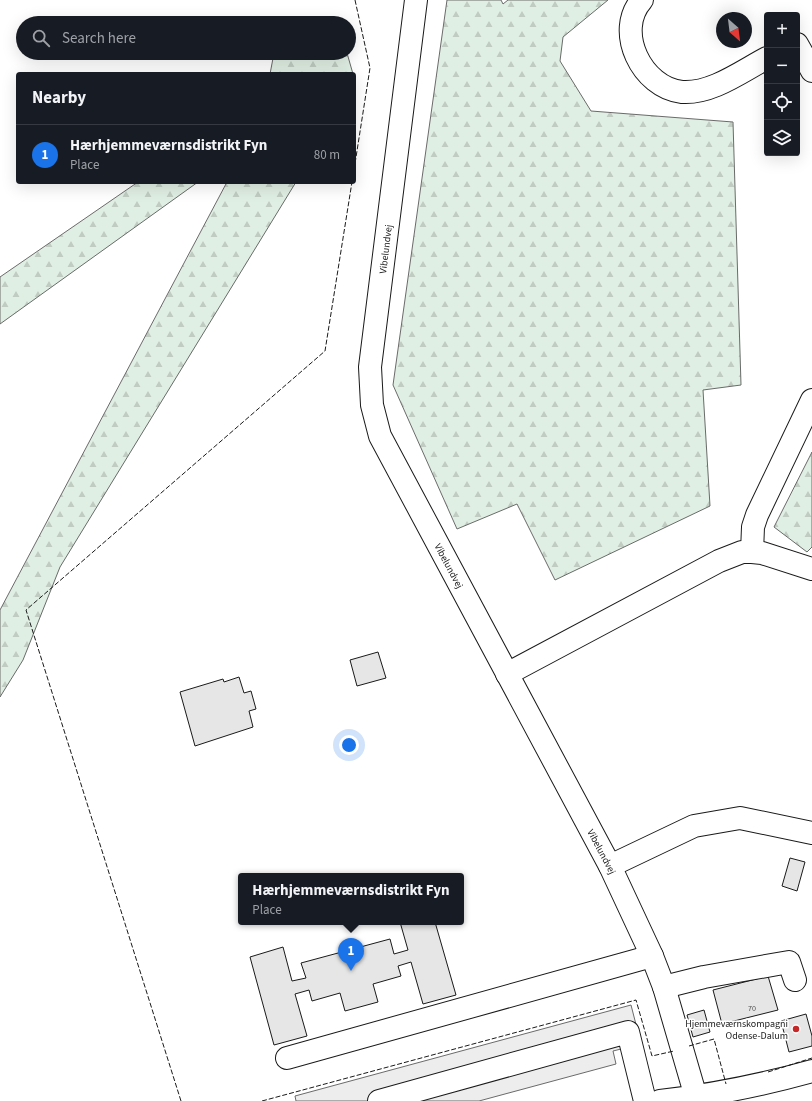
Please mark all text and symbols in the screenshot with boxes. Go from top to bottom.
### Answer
north arrow [716,12,752,48]
map controls [764,12,800,156]
button: + [764,12,800,48]
search box [16,16,356,60]
icon: search [30,27,52,49]
text: Search here [62,28,136,49]
button: − [764,48,800,84]
button: locate [764,84,800,120]
text: Nearby [32,86,86,110]
button: layers [764,120,800,156]
text: Hærhjemmeværnsdistrikt Fyn [70,135,267,156]
text: 1 [42,146,48,164]
text: 80 m [314,146,340,164]
text: Place [70,156,99,174]
street label: Vibelundvej [376,224,396,274]
street label: Vibelundvej [431,541,466,591]
your location [339,735,359,755]
street label: Vibelundvej [584,827,619,877]
popup [238,873,464,925]
text: Hærhjemmeværnsdistrikt Fyn [252,880,450,901]
text: Place [252,901,282,919]
pin: 1 [338,938,364,971]
house number: 70 [748,1003,756,1014]
place label: Hjemmeværnskompagni Odense-Dalum [685,1017,788,1043]
marker: Hjemmeværnskompagni Odense-Dalum [791,1024,801,1034]

